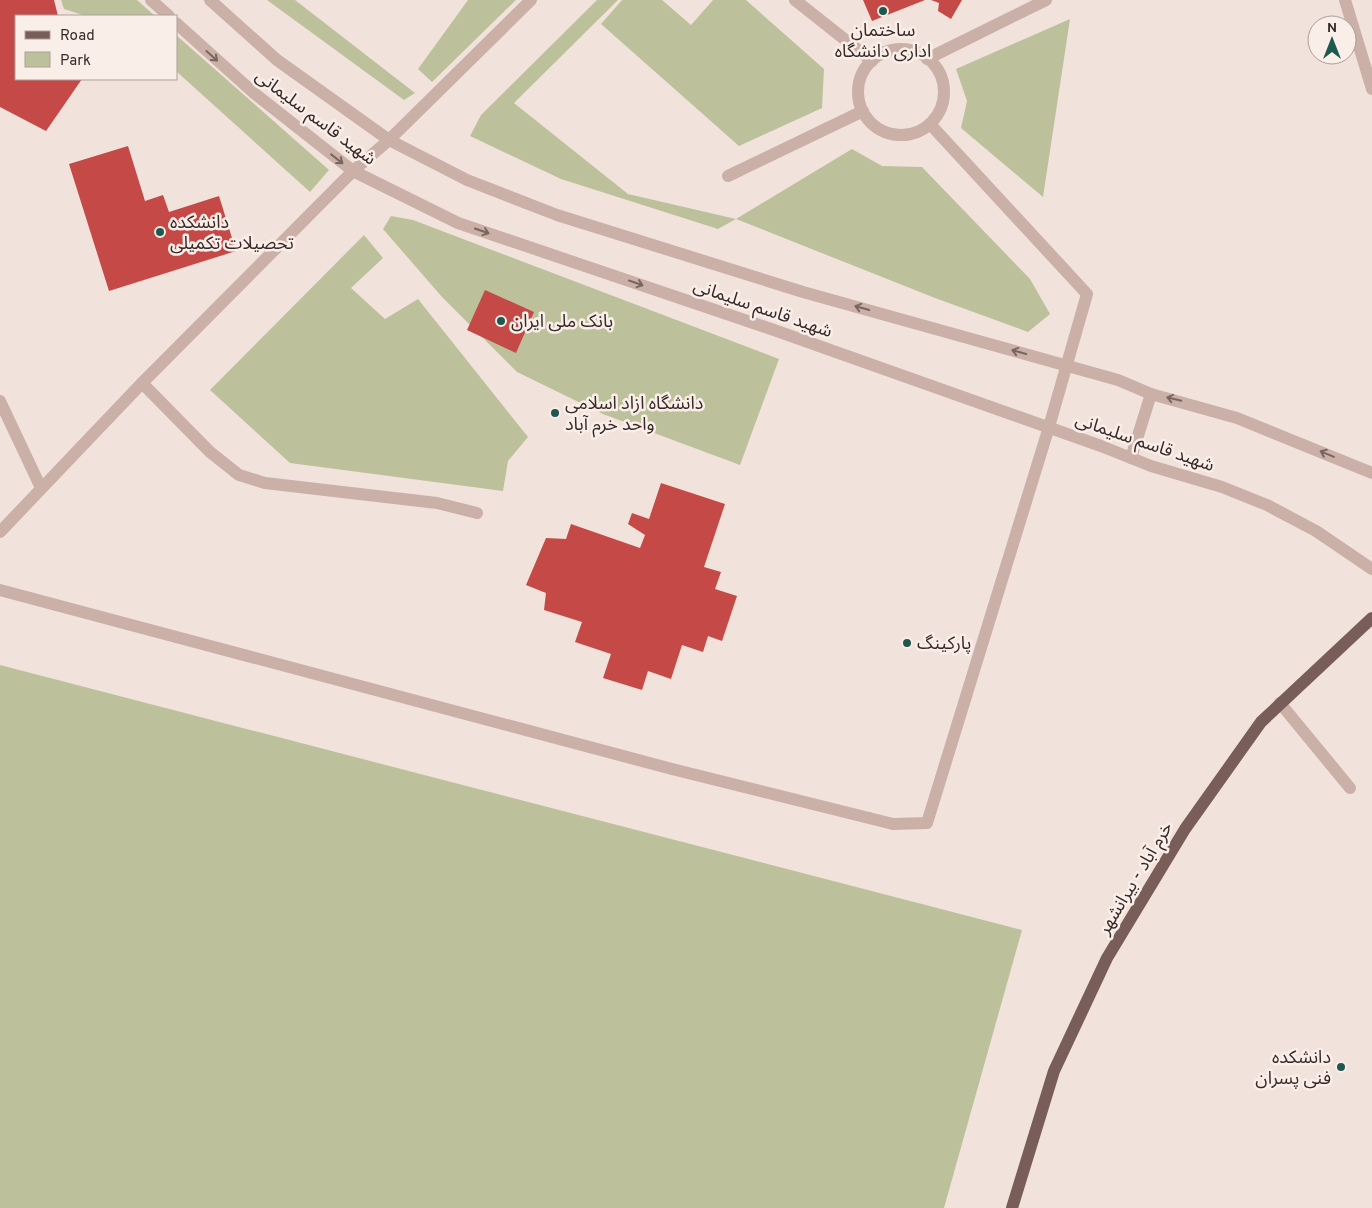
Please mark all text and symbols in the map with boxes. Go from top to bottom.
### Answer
marker: ساختمان اداری دانشگاه [877,5,889,17]
legend [15,15,178,80]
north arrow [1307,15,1357,65]
place label: ساختمان اداری دانشگاه [835,20,931,64]
text: N [1327,20,1337,37]
text: Road [60,27,95,46]
one-way arrow [206,50,219,61]
text: Park [60,52,91,71]
street label: شهید قاسم سلیمانی [250,65,380,171]
one-way arrow [331,154,344,165]
place label: دانشکده تحصیلات تکمیلی [170,212,294,256]
marker: دانشکده تحصیلات تکمیلی [154,226,166,238]
one-way arrow [474,227,490,237]
street label: شهید قاسم سلیمانی [690,275,835,344]
one-way arrow [628,279,644,288]
one-way arrow [855,303,871,313]
place label: بانک ملی ایران [511,311,613,334]
marker: بانک ملی ایران [495,315,507,327]
one-way arrow [1011,347,1027,356]
place label: دانشگاه ازاد اسلامی واحد خرم آباد [565,393,703,438]
one-way arrow [1167,394,1183,403]
marker: دانشگاه ازاد اسلامی واحد خرم آباد [549,407,561,419]
street label: شهید قاسم سلیمانی [1072,409,1217,478]
one-way arrow [1320,448,1335,458]
place label: پارکینگ [917,633,971,656]
marker: پارکینگ [901,637,913,649]
street label: خرم آباد - بیرانشهر [1093,818,1180,941]
place label: دانشکده فنی پسران [1255,1047,1331,1091]
marker: دانشکده فنی پسران [1335,1061,1347,1073]

